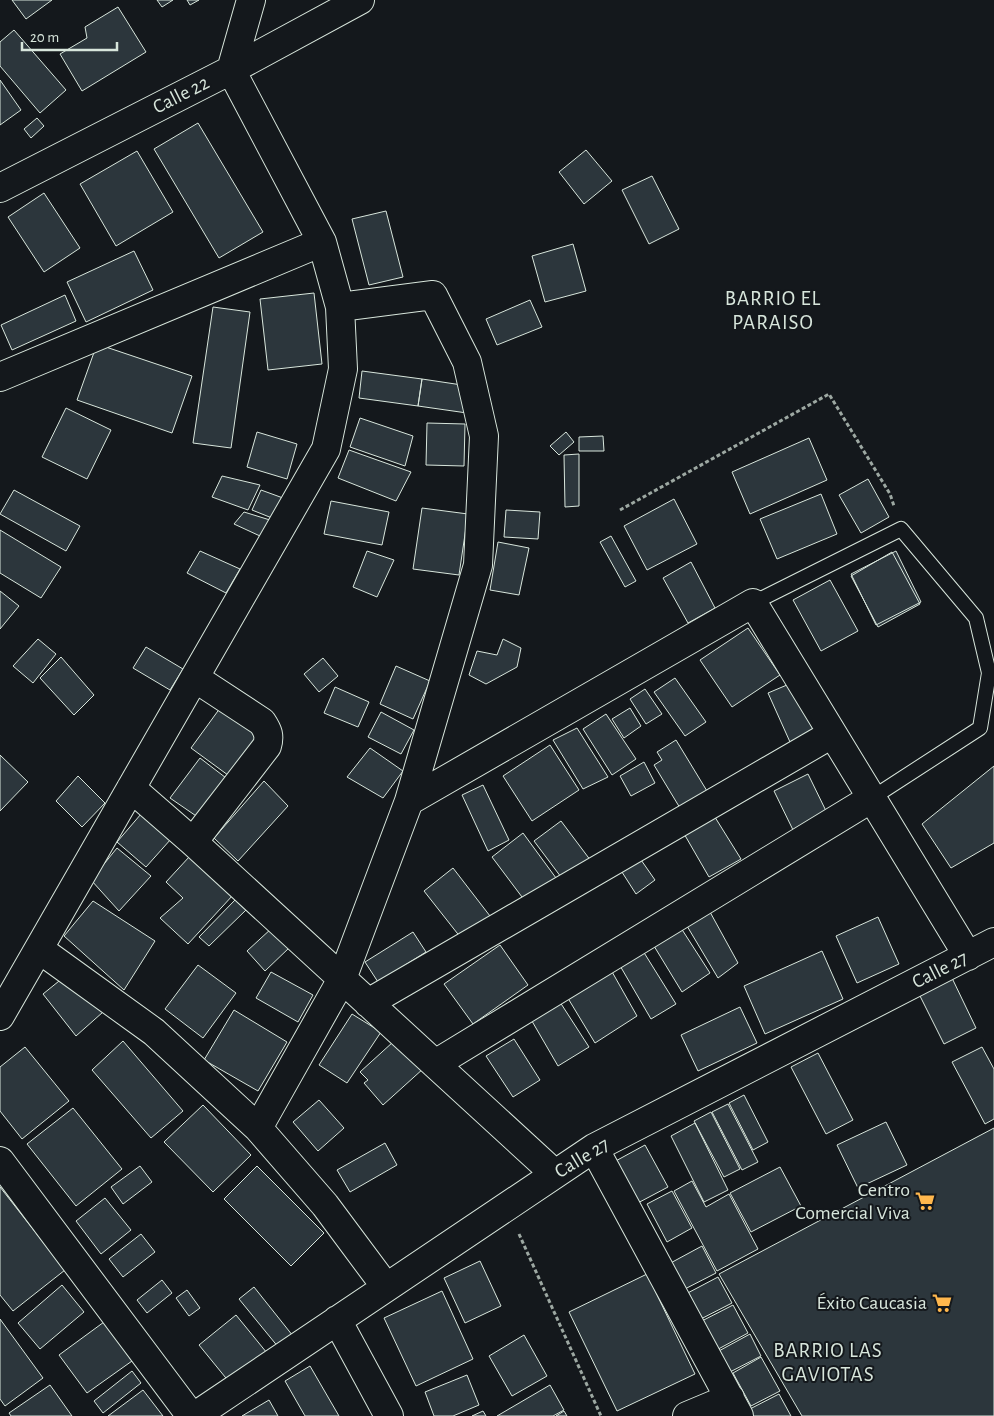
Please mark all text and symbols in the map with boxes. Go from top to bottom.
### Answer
scale bar [22,20,118,52]
text: 20 m [30,30,59,45]
street label: Calle 22 [150,72,212,118]
district label: BARRIO EL PARAISO [725,288,821,333]
street label: Calle 27 [909,948,971,992]
street label: Calle 27 [551,1134,613,1182]
place label: Centro Comercial Viva [795,1180,910,1223]
supermarket icon: Centro Comercial Viva [914,1190,936,1212]
place label: Éxito Caucasia [817,1292,927,1313]
supermarket icon: Éxito Caucasia [931,1292,953,1314]
district label: BARRIO LAS GAVIOTAS [773,1340,883,1385]

